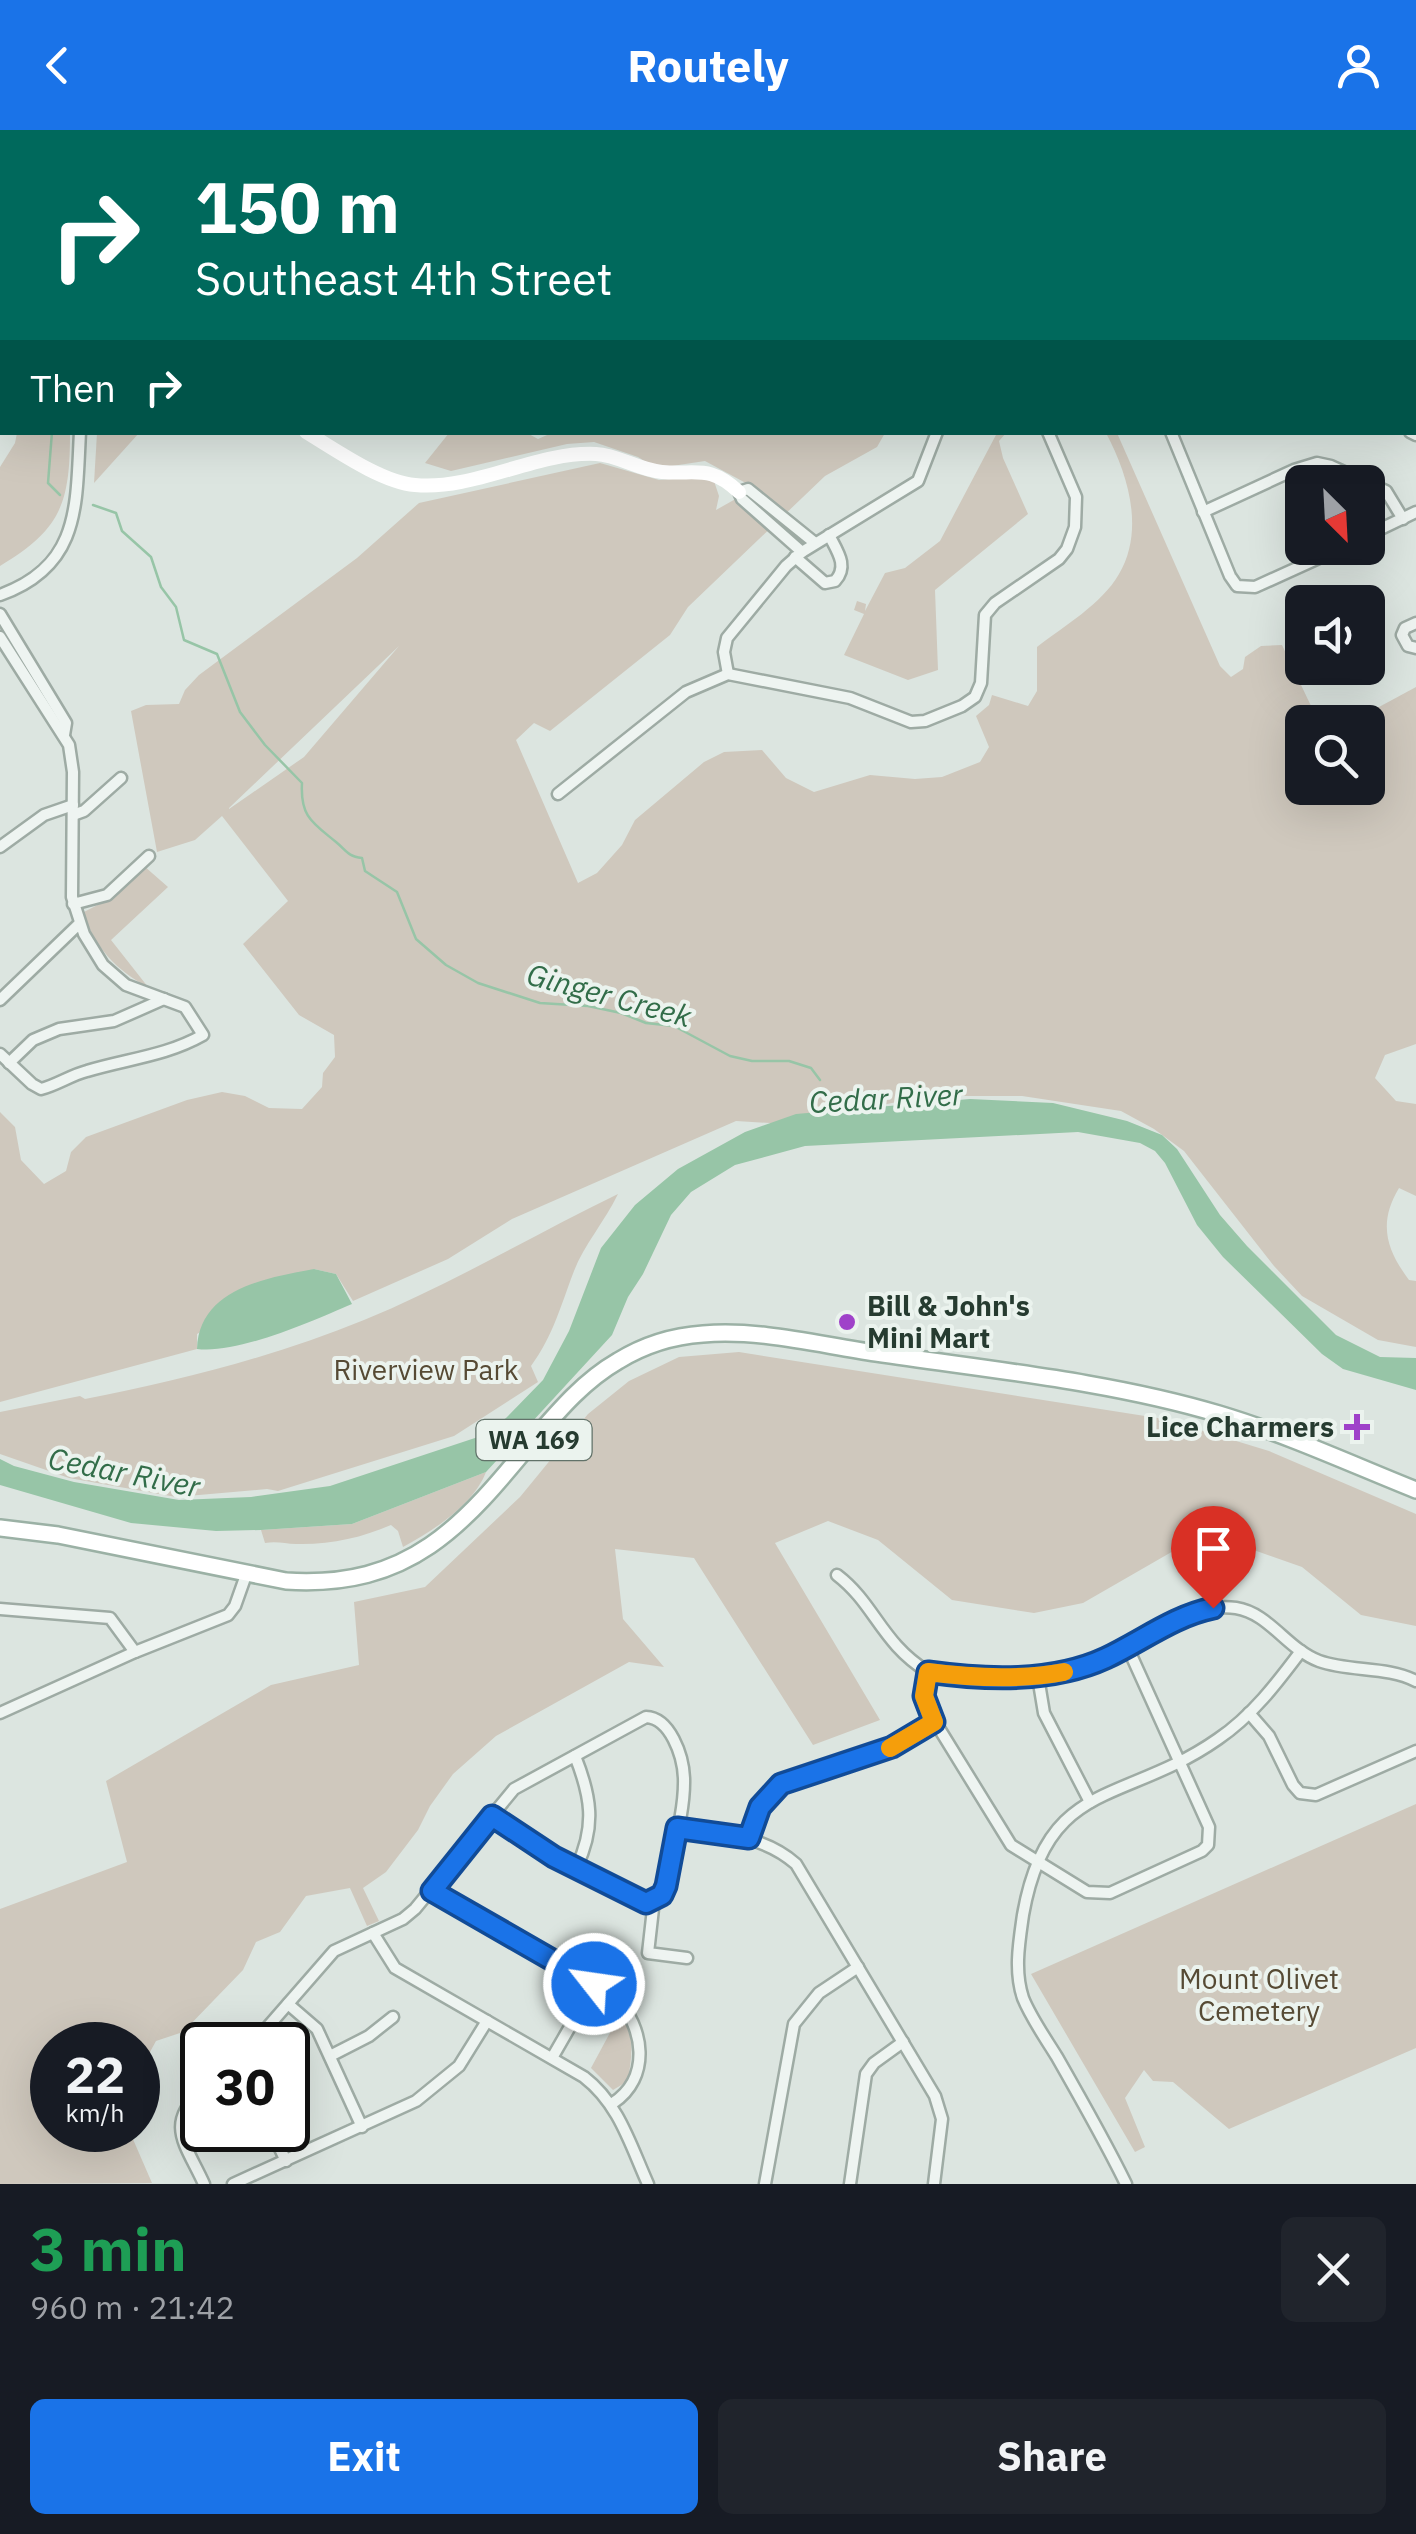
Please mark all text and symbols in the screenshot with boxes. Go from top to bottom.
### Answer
text: Routely [627,36,789,94]
icon: back [30,38,85,93]
icon: person [1331,38,1386,93]
text: 150 m [195,161,400,252]
icon: right [30,170,160,300]
text: Southeast 4th Street [195,249,612,307]
icon: right [136,360,191,415]
text: Then [30,363,116,412]
north arrow [1285,465,1385,565]
map controls [1285,465,1385,805]
button: sound [1285,585,1385,685]
button: search [1285,705,1385,805]
water label: Ginger Creek [523,954,696,1035]
water label: Cedar River [808,1074,965,1121]
place label: Bill & John's Mini Mart [867,1287,1030,1356]
marker: Bill & John's Mini Mart [836,1311,858,1333]
park label: Riverview Park [333,1351,519,1388]
place label: Lice Charmers [1146,1408,1334,1445]
marker: Lice Charmers [1344,1414,1370,1440]
road number: WA 169 [476,1420,592,1460]
water label: Cedar River [45,1438,204,1506]
pin [1171,1506,1256,1609]
icon: arrive [1186,1521,1241,1576]
position arrow [542,1932,646,2036]
park label: Mount Olivet Cemetery [1179,1960,1339,2029]
speed limit sign: 30 [180,2022,310,2152]
text: 22 [65,2042,125,2107]
text: km/h [66,2096,124,2129]
text: 3 min [30,2209,187,2288]
button: close [1281,2217,1386,2322]
text: 960 m · 21:42 [30,2286,235,2328]
button: Exit [30,2399,698,2514]
button: Share [718,2399,1386,2514]

